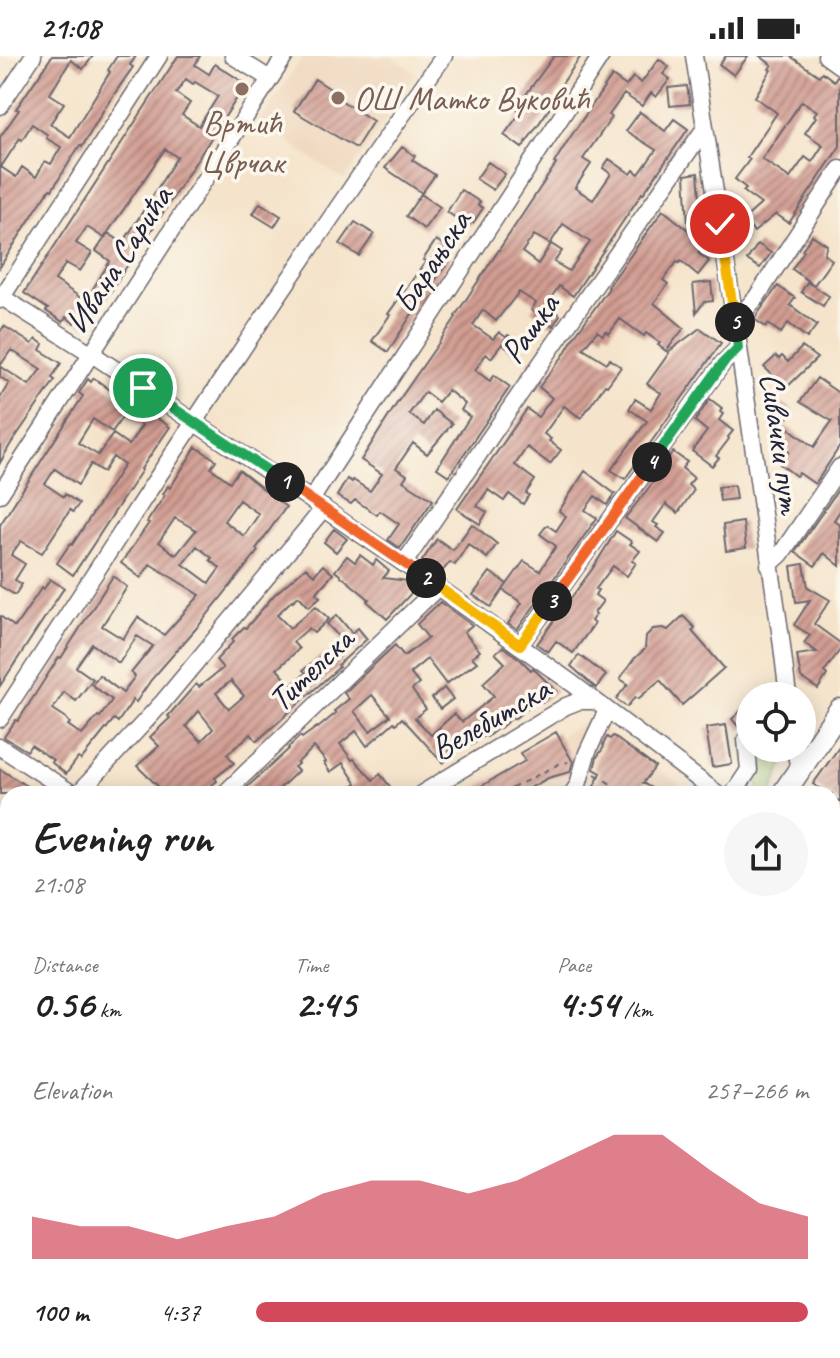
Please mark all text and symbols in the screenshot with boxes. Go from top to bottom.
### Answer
text: 21:08 [40,9,100,47]
place label: ОШ Матко Вуковић [354,77,590,120]
marker: Вртић Цврчак [233,80,251,98]
marker: ОШ Матко Вуковић [329,89,347,107]
place label: Вртић Цврчак [200,101,287,183]
street label: Ивана Сарића [55,176,183,341]
pin [686,190,754,258]
street label: Барањска [382,200,482,321]
icon: check [698,202,742,246]
street label: Рашка [490,283,570,371]
pin: 5 [715,302,755,342]
text: 5 [730,308,740,336]
pin [109,354,177,422]
icon: arrive [121,366,165,410]
street label: Сивачки пут [750,370,813,519]
pin: 4 [632,442,672,482]
text: 4 [647,448,657,476]
pin: 1 [265,462,305,502]
text: 1 [280,468,290,496]
pin: 2 [406,558,446,598]
text: 2 [421,564,431,592]
pin: 3 [532,581,572,621]
text: 3 [547,587,557,615]
street label: Тителска [259,616,364,720]
street label: Велебитска [423,666,560,770]
map controls [736,682,816,762]
button: locate [736,682,816,762]
text: Evening run [32,810,212,865]
button: share [724,812,808,896]
text: 21:08 [32,868,84,901]
text: Distance [32,951,98,979]
text: Time [295,951,328,979]
text: Pace [557,951,591,979]
text: 0.56 [32,979,94,1029]
text: 2:45 [295,979,356,1029]
text: 4:54 [557,979,619,1029]
text: km [94,996,121,1024]
text: /km [619,996,653,1024]
text: Elevation [32,1074,112,1107]
text: 257–266 m [705,1074,808,1107]
text: 100 m [32,1296,88,1329]
text: 4:37 [160,1296,200,1329]

